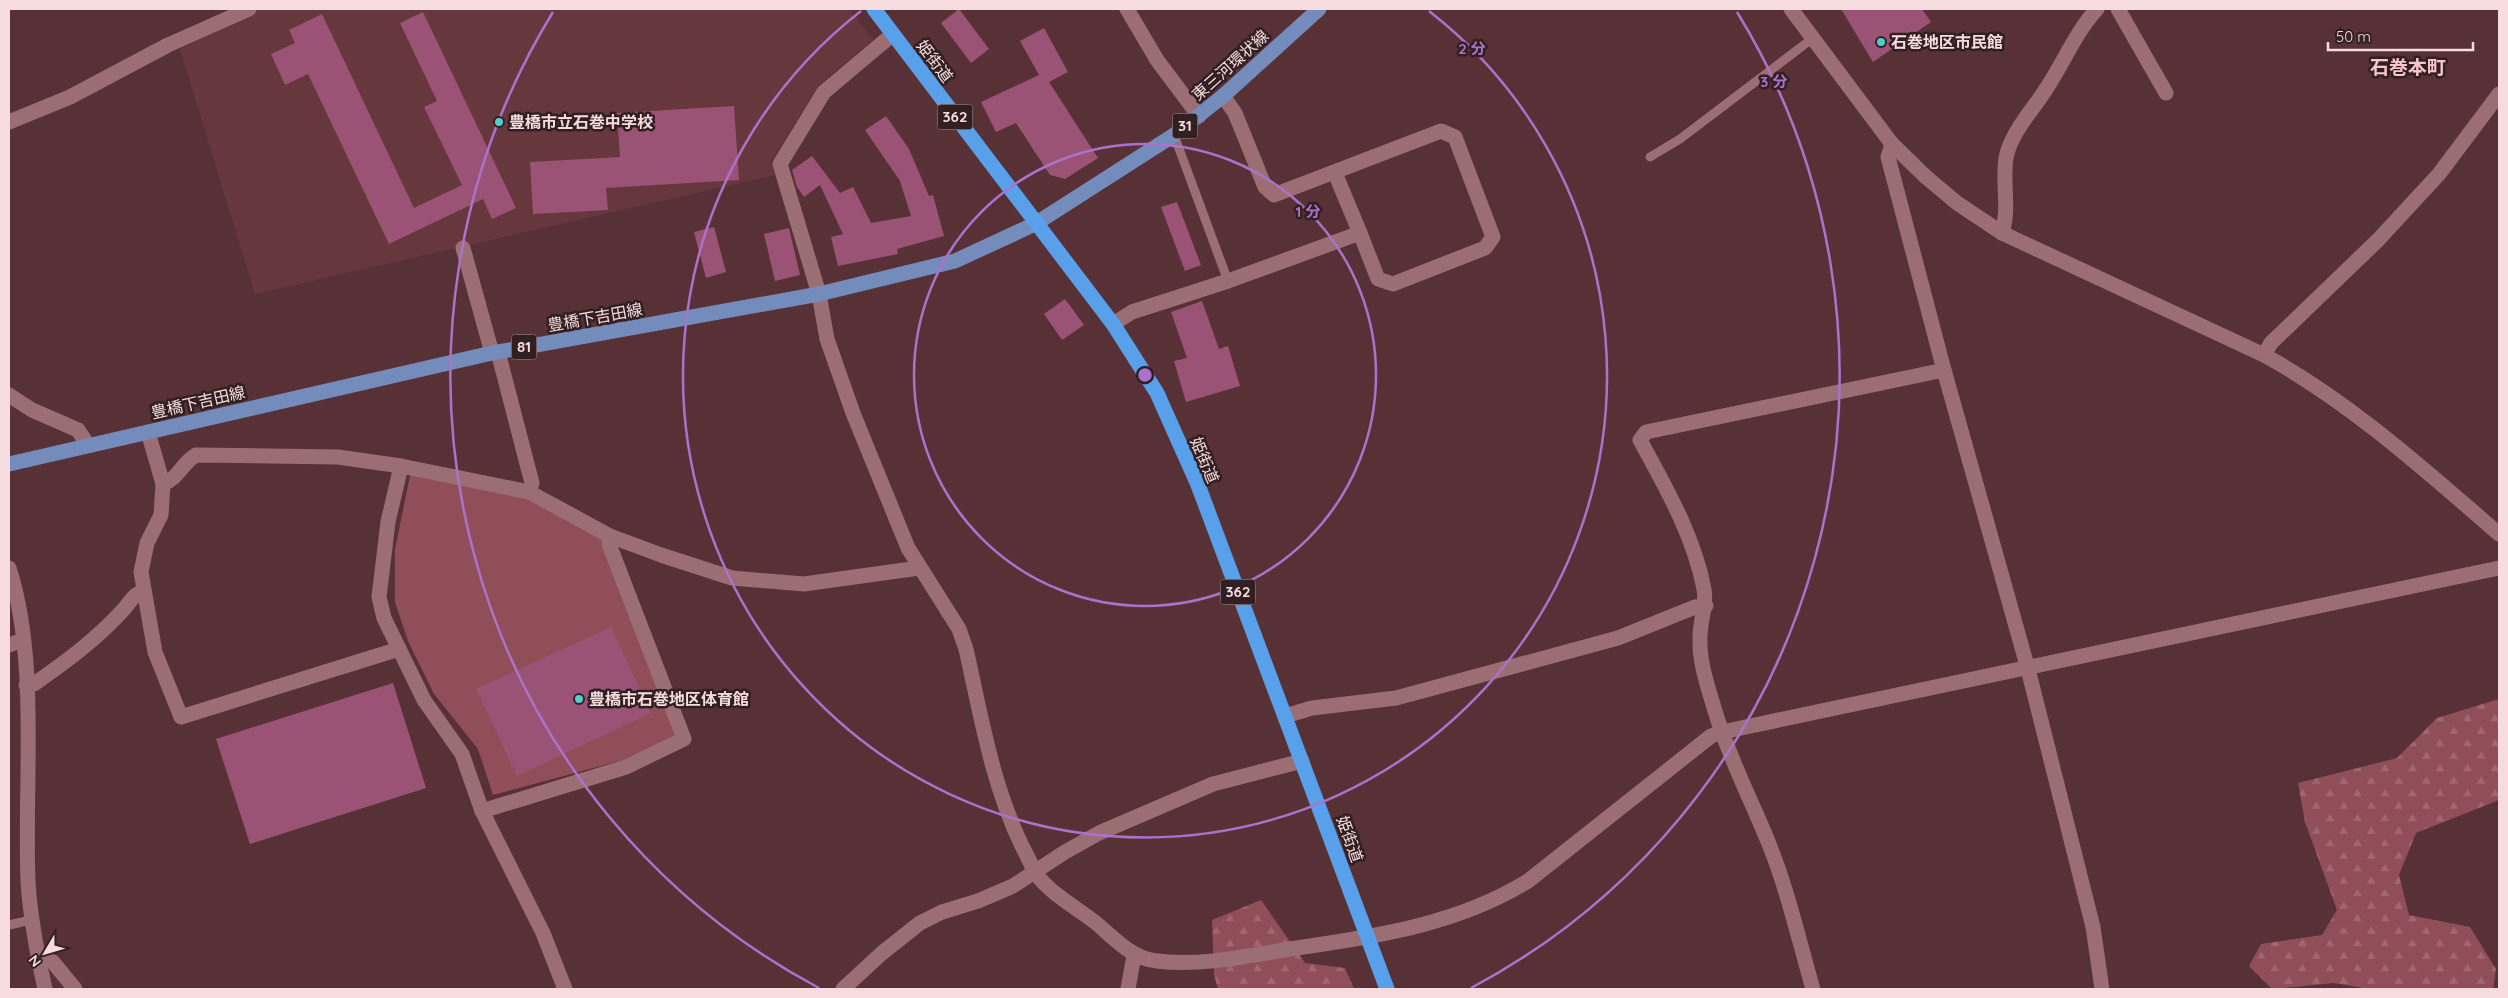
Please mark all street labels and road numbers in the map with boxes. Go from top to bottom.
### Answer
street label: 東三河環状線 [1188,25,1272,105]
street label: 姫街道 [913,36,957,86]
road number: 362 [938,104,972,130]
road number: 31 [1172,114,1198,138]
street label: 豊橋下吉田線 [546,299,644,335]
road number: 81 [512,334,536,360]
street label: 豊橋下吉田線 [149,381,247,423]
street label: 姫街道 [1186,434,1224,486]
road number: 362 [1220,580,1256,604]
street label: 姫街道 [1332,813,1368,865]

